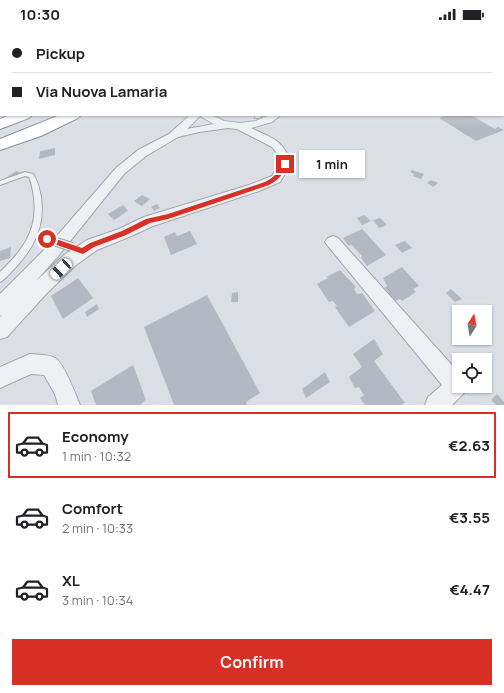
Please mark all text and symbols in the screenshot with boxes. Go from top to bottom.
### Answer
text: 10:30 [20,4,60,25]
text: Pickup [36,43,85,64]
text: Via Nuova Lamaria [36,81,167,102]
callout: 1 min [299,150,365,178]
route end [276,155,294,173]
text: 1 min [316,155,348,173]
route start [38,230,56,248]
car [48,256,74,282]
north arrow [452,305,492,345]
map controls [452,305,492,393]
button: locate [452,353,492,393]
text: Economy [62,426,129,447]
icon: car [14,427,50,463]
text: €2.63 [448,435,490,456]
text: 1 min · 10:32 [62,447,131,465]
text: Comfort [62,498,123,519]
icon: car [14,499,50,535]
text: €3.55 [449,507,490,528]
text: 2 min · 10:33 [62,519,133,537]
text: XL [62,570,80,591]
icon: car [14,571,50,607]
text: €4.47 [450,579,490,600]
text: 3 min · 10:34 [62,591,133,609]
button: Confirm [12,639,492,685]

